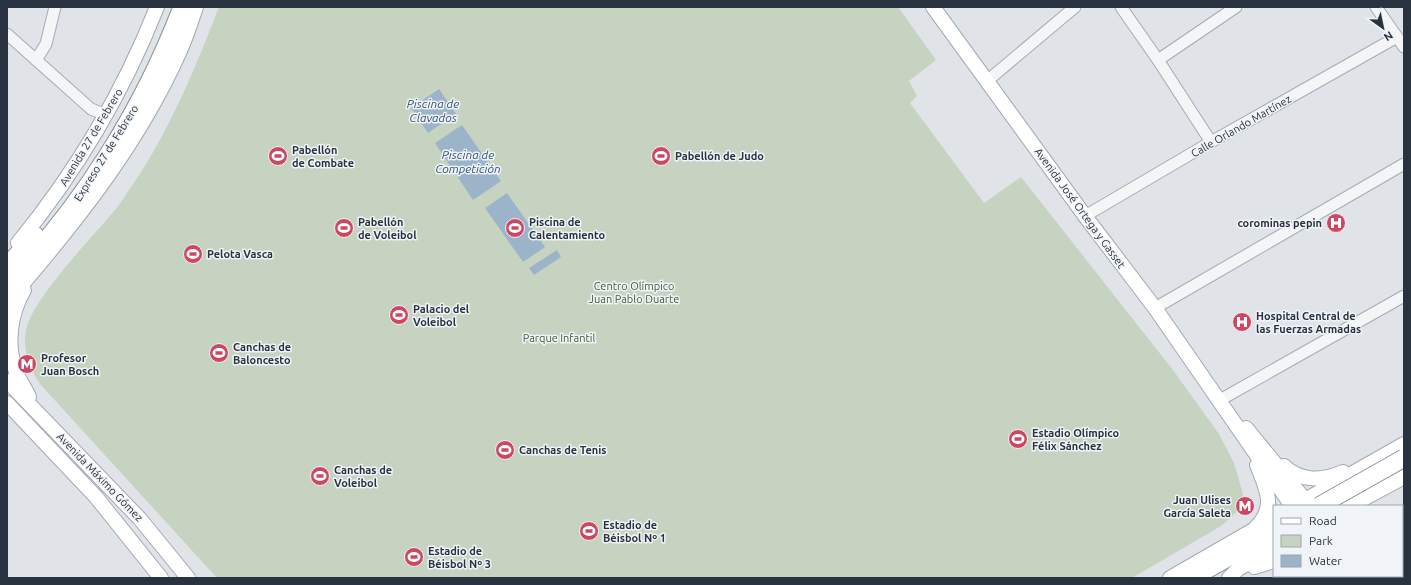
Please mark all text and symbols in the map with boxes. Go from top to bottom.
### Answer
north arrow [1363,8,1403,48]
text: N [1382,29,1395,44]
street label: Avenida 27 de Febrero [57,86,125,188]
street label: Calle Orlando Martínez [1189,92,1293,160]
water label: Piscina de Clavados [407,97,459,124]
street label: Expreso 27 de Febrero [71,103,141,203]
place label: Pabellón de Combate [292,144,354,169]
sports icon: Pabellón de Combate [267,145,289,167]
sports icon: Pabellón de Judo [650,145,672,167]
street label: Avenida José Ortega y Gasset [1032,146,1128,271]
water label: Piscina de Competición [435,148,501,175]
place label: Pabellón de Judo [675,150,764,162]
hospital icon: corominas pepin [1325,212,1347,234]
place label: Pabellón de Voleibol [358,216,417,241]
place label: Piscina de Calentamiento [529,216,606,241]
sports icon: Pabellón de Voleibol [333,217,355,239]
sports icon: Piscina de Calentamiento [504,217,526,239]
place label: corominas pepin [1237,217,1322,229]
sports icon: Pelota Vasca [182,243,204,265]
place label: Pelota Vasca [207,248,273,260]
park label: Centro Olímpico Juan Pablo Duarte [589,280,679,305]
place label: Palacio del Voleibol [413,303,470,328]
sports icon: Palacio del Voleibol [388,304,410,326]
place label: Hospital Central de las Fuerzas Armadas [1256,310,1361,335]
hospital icon: Hospital Central de las Fuerzas Armadas [1231,311,1253,333]
park label: Parque Infantil [523,332,595,344]
place label: Canchas de Baloncesto [233,341,291,366]
sports icon: Canchas de Baloncesto [208,342,230,364]
place label: Profesor Juan Bosch [41,352,99,377]
metro station icon: Profesor Juan Bosch [16,353,38,375]
place label: Estadio Olímpico Félix Sánchez [1032,427,1120,452]
sports icon: Estadio Olímpico Félix Sánchez [1007,428,1029,450]
street label: Avenida Máximo Gómez [55,430,145,524]
sports icon: Canchas de Tenis [494,439,516,461]
place label: Canchas de Tenis [519,444,607,456]
place label: Canchas de Voleibol [334,464,392,489]
sports icon: Canchas de Voleibol [309,465,331,487]
place label: Juan Ulises García Saleta [1163,494,1231,519]
metro station icon: Juan Ulises García Saleta [1234,495,1256,517]
legend [1273,505,1403,577]
text: Road [1309,514,1337,527]
place label: Estadio de Béisbol Nº 1 [603,519,666,544]
sports icon: Estadio de Béisbol Nº 1 [578,520,600,542]
text: Park [1309,534,1333,547]
place label: Estadio de Béisbol Nº 3 [428,545,491,570]
sports icon: Estadio de Béisbol Nº 3 [403,546,425,568]
text: Water [1309,554,1342,567]

